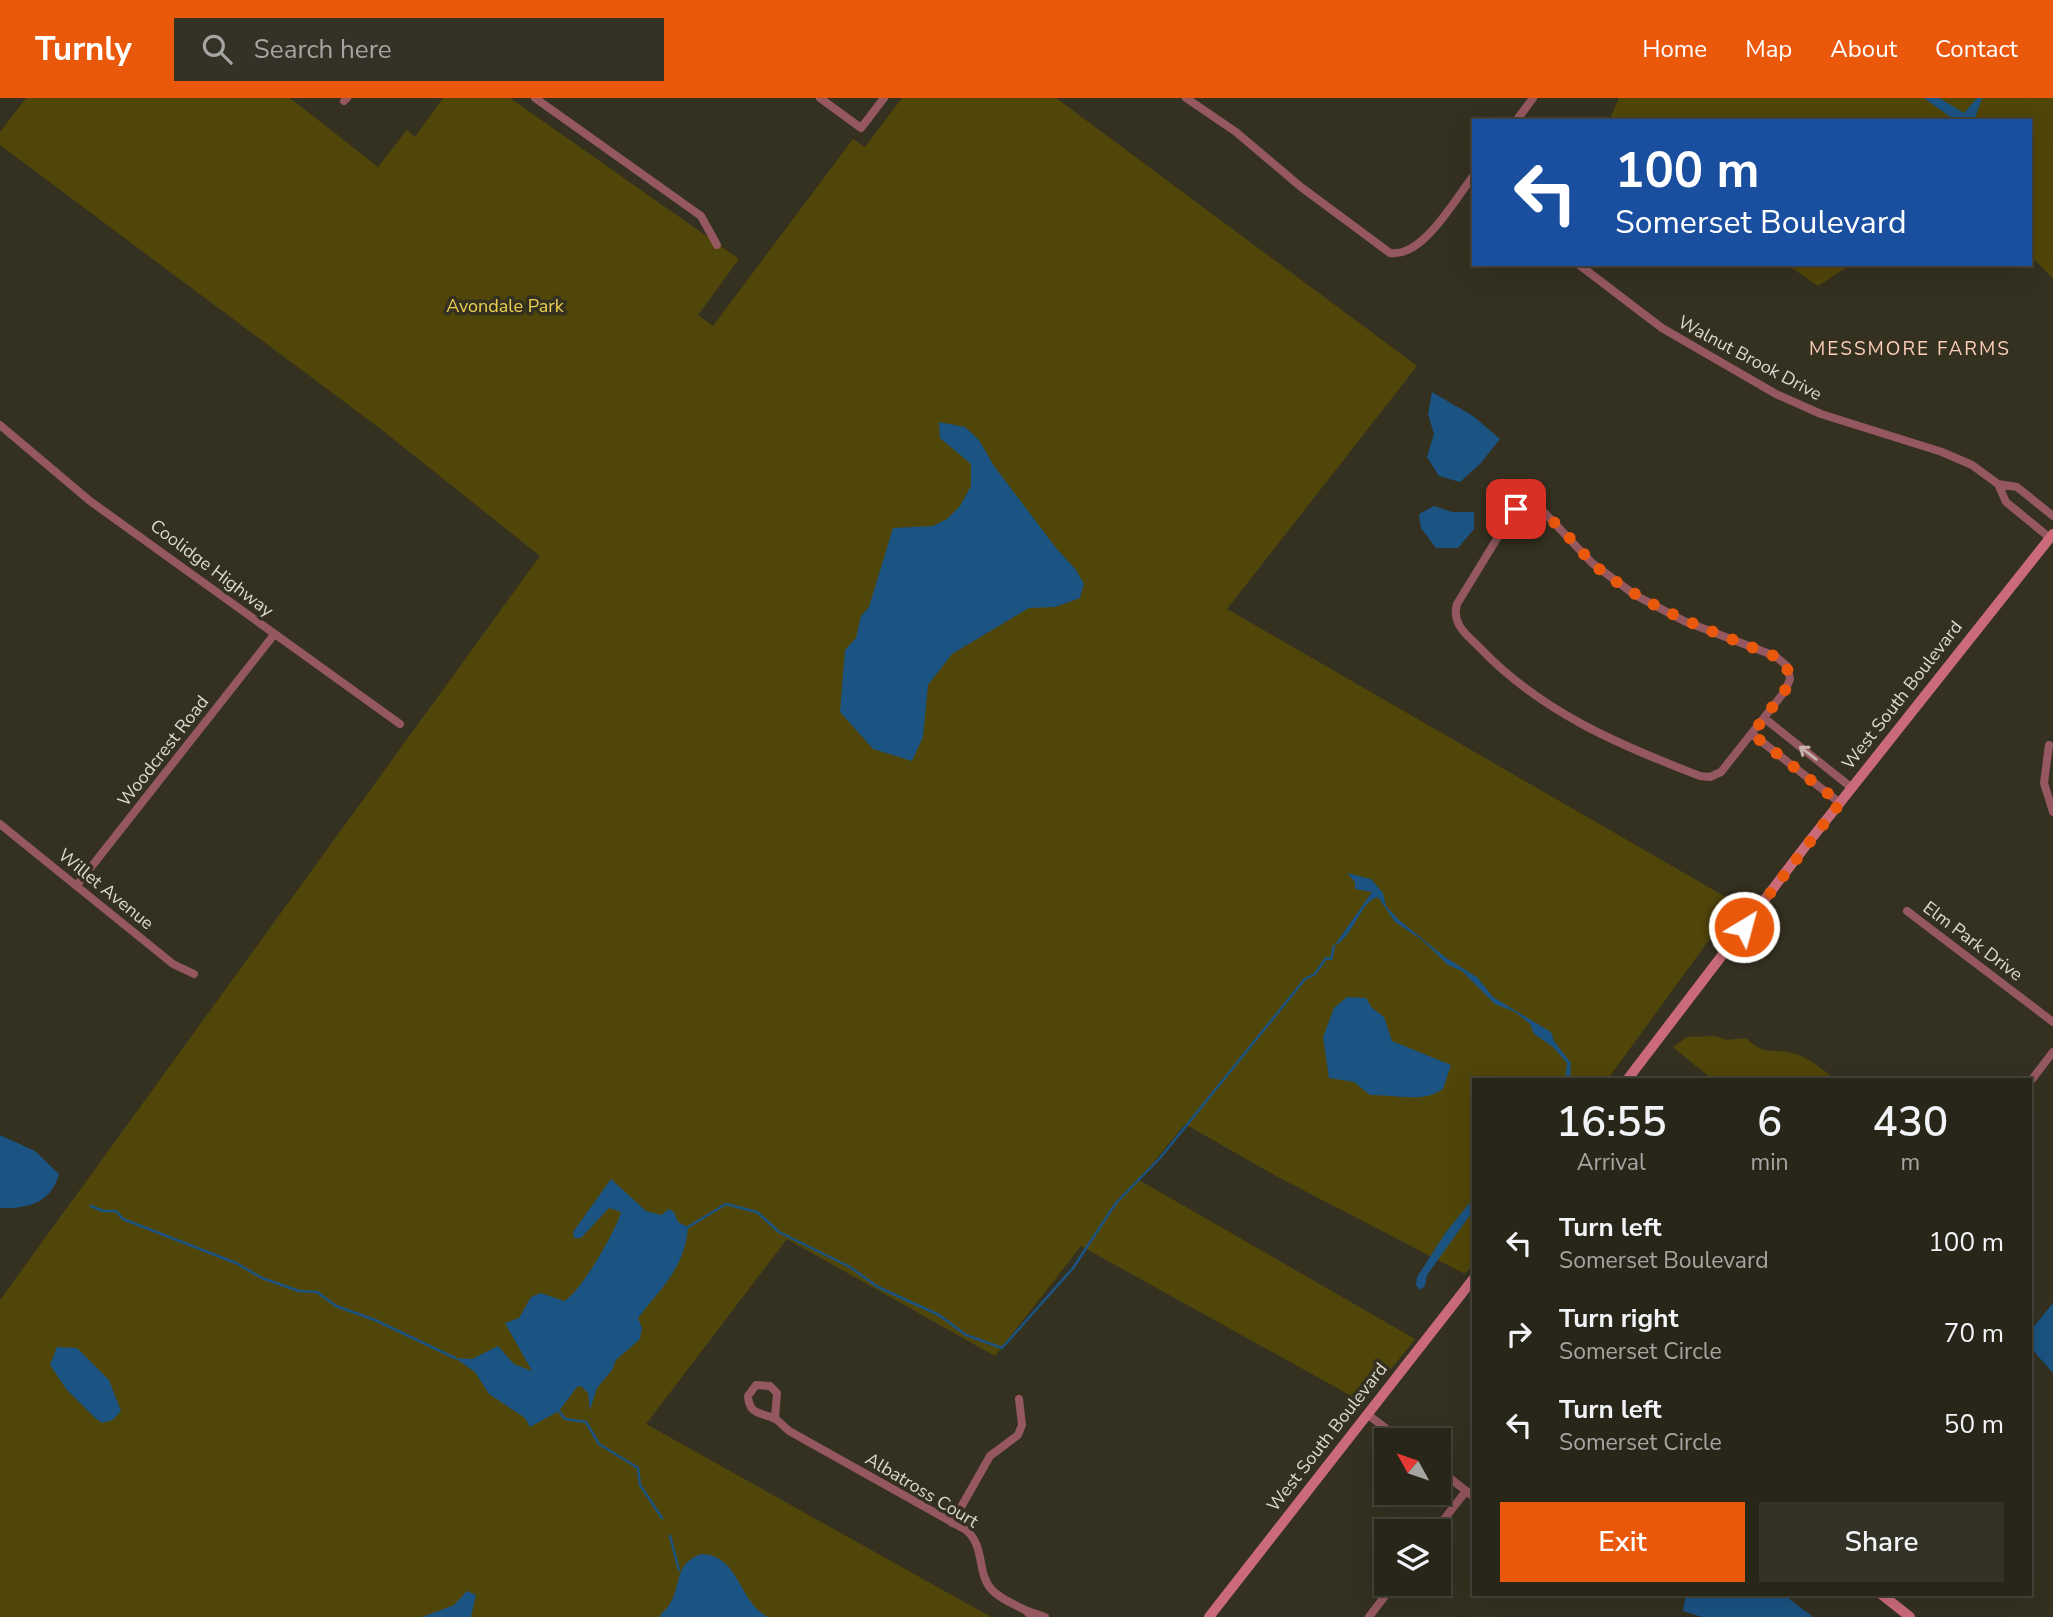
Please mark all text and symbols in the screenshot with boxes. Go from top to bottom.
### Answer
search box [174,18,664,81]
text: Turnly [35,27,132,72]
icon: search [198,30,236,68]
text: Search here [254,32,392,67]
text: Home [1642,33,1707,65]
text: Map [1745,33,1792,65]
text: About [1830,33,1897,65]
text: Contact [1935,33,2018,65]
text: 100 m [1615,137,1759,204]
icon: left [1500,147,1591,238]
text: Somerset Boulevard [1615,201,1907,244]
park label: Avondale Park [446,294,565,318]
street label: Walnut Brook Drive [1674,310,1826,406]
district label: MESSMORE FARMS [1809,336,2011,362]
pin [1486,479,1546,539]
icon: arrive [1497,490,1535,528]
street label: Coolidge Highway [145,514,279,623]
street label: West South Boulevard [1836,616,1968,774]
street label: Woodcrest Road [112,690,214,812]
one-way arrow [1799,746,1817,761]
street label: Willet Avenue [53,843,159,935]
position arrow [1707,890,1781,964]
street label: Elm Park Drive [1918,896,2028,986]
text: 16:55 [1556,1094,1667,1151]
text: 6 [1757,1094,1782,1151]
text: 430 [1872,1094,1948,1151]
text: Arrival [1577,1147,1646,1178]
text: min [1751,1147,1789,1178]
text: m [1900,1147,1920,1178]
text: Turn left [1559,1210,1662,1245]
icon: left [1500,1224,1538,1262]
text: 100 m [1928,1225,2004,1260]
text: Somerset Boulevard [1559,1245,1769,1276]
text: Turn right [1559,1301,1678,1336]
icon: right [1500,1315,1538,1353]
text: 70 m [1944,1316,2004,1351]
text: Somerset Circle [1559,1336,1722,1367]
street label: West South Boulevard [1261,1358,1393,1516]
text: Turn left [1559,1392,1662,1427]
icon: left [1500,1406,1538,1444]
text: 50 m [1944,1407,2004,1442]
text: Somerset Circle [1559,1427,1722,1458]
north arrow [1374,1428,1451,1505]
map controls [1374,1428,1451,1596]
street label: Albatross Court [861,1447,984,1534]
button: Exit [1500,1502,1745,1582]
button: Share [1759,1502,2004,1582]
button: layers [1374,1519,1451,1596]

